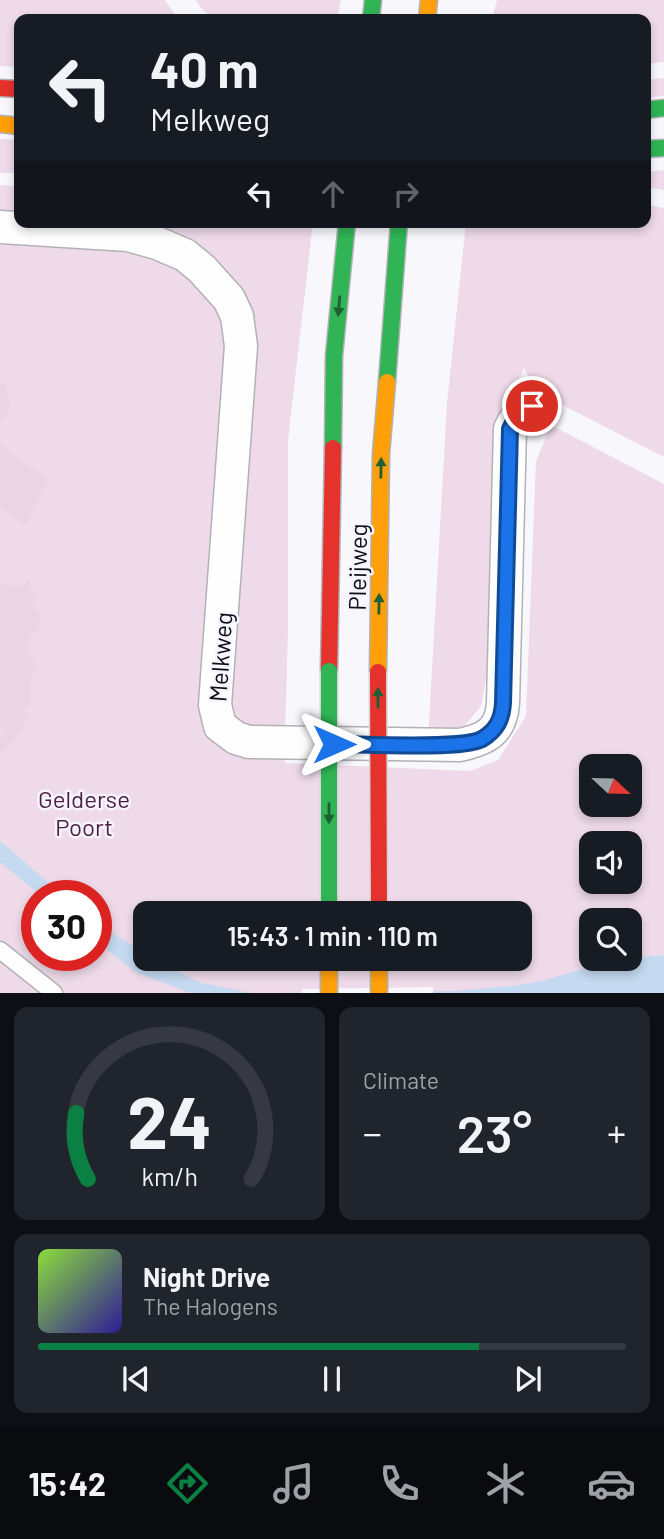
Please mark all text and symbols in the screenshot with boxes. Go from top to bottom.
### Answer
text: 40 m [150,39,258,98]
icon: left [35,42,126,133]
text: Melkweg [150,99,270,137]
icon: left [241,175,279,213]
icon: ahead [314,175,352,213]
icon: right [387,175,425,213]
one-way arrow [333,295,344,317]
pin [502,376,562,436]
icon: arrive [513,387,551,425]
one-way arrow [375,456,387,478]
street label: Pleijweg [342,523,372,611]
one-way arrow [373,593,385,615]
street label: Melkweg [202,611,238,703]
one-way arrow [372,687,384,709]
position arrow [297,707,371,781]
north arrow [579,754,642,817]
map controls [579,754,642,971]
park label: Gelderse Poort [38,784,130,841]
one-way arrow [323,802,335,824]
button: sound [579,831,642,894]
speed limit sign: 30 [21,880,112,971]
button: search [579,908,642,971]
text: 15:43 · 1 min · 110 m [227,920,438,951]
text: Climate [363,1066,439,1094]
text: 24 [127,1077,212,1165]
text: 23° [457,1101,532,1163]
text: − [363,1109,382,1155]
text: + [607,1109,626,1155]
text: km/h [141,1161,198,1191]
text: Night Drive [143,1261,270,1292]
text: The Halogens [143,1292,278,1320]
icon: previous [117,1360,155,1398]
icon: pause [313,1360,351,1398]
icon: next [509,1360,547,1398]
icon: directions [163,1459,212,1508]
icon: music [269,1459,318,1508]
icon: phone [375,1459,424,1508]
icon: climate [481,1459,530,1508]
icon: car [587,1459,636,1508]
text: 15:42 [28,1464,106,1502]

